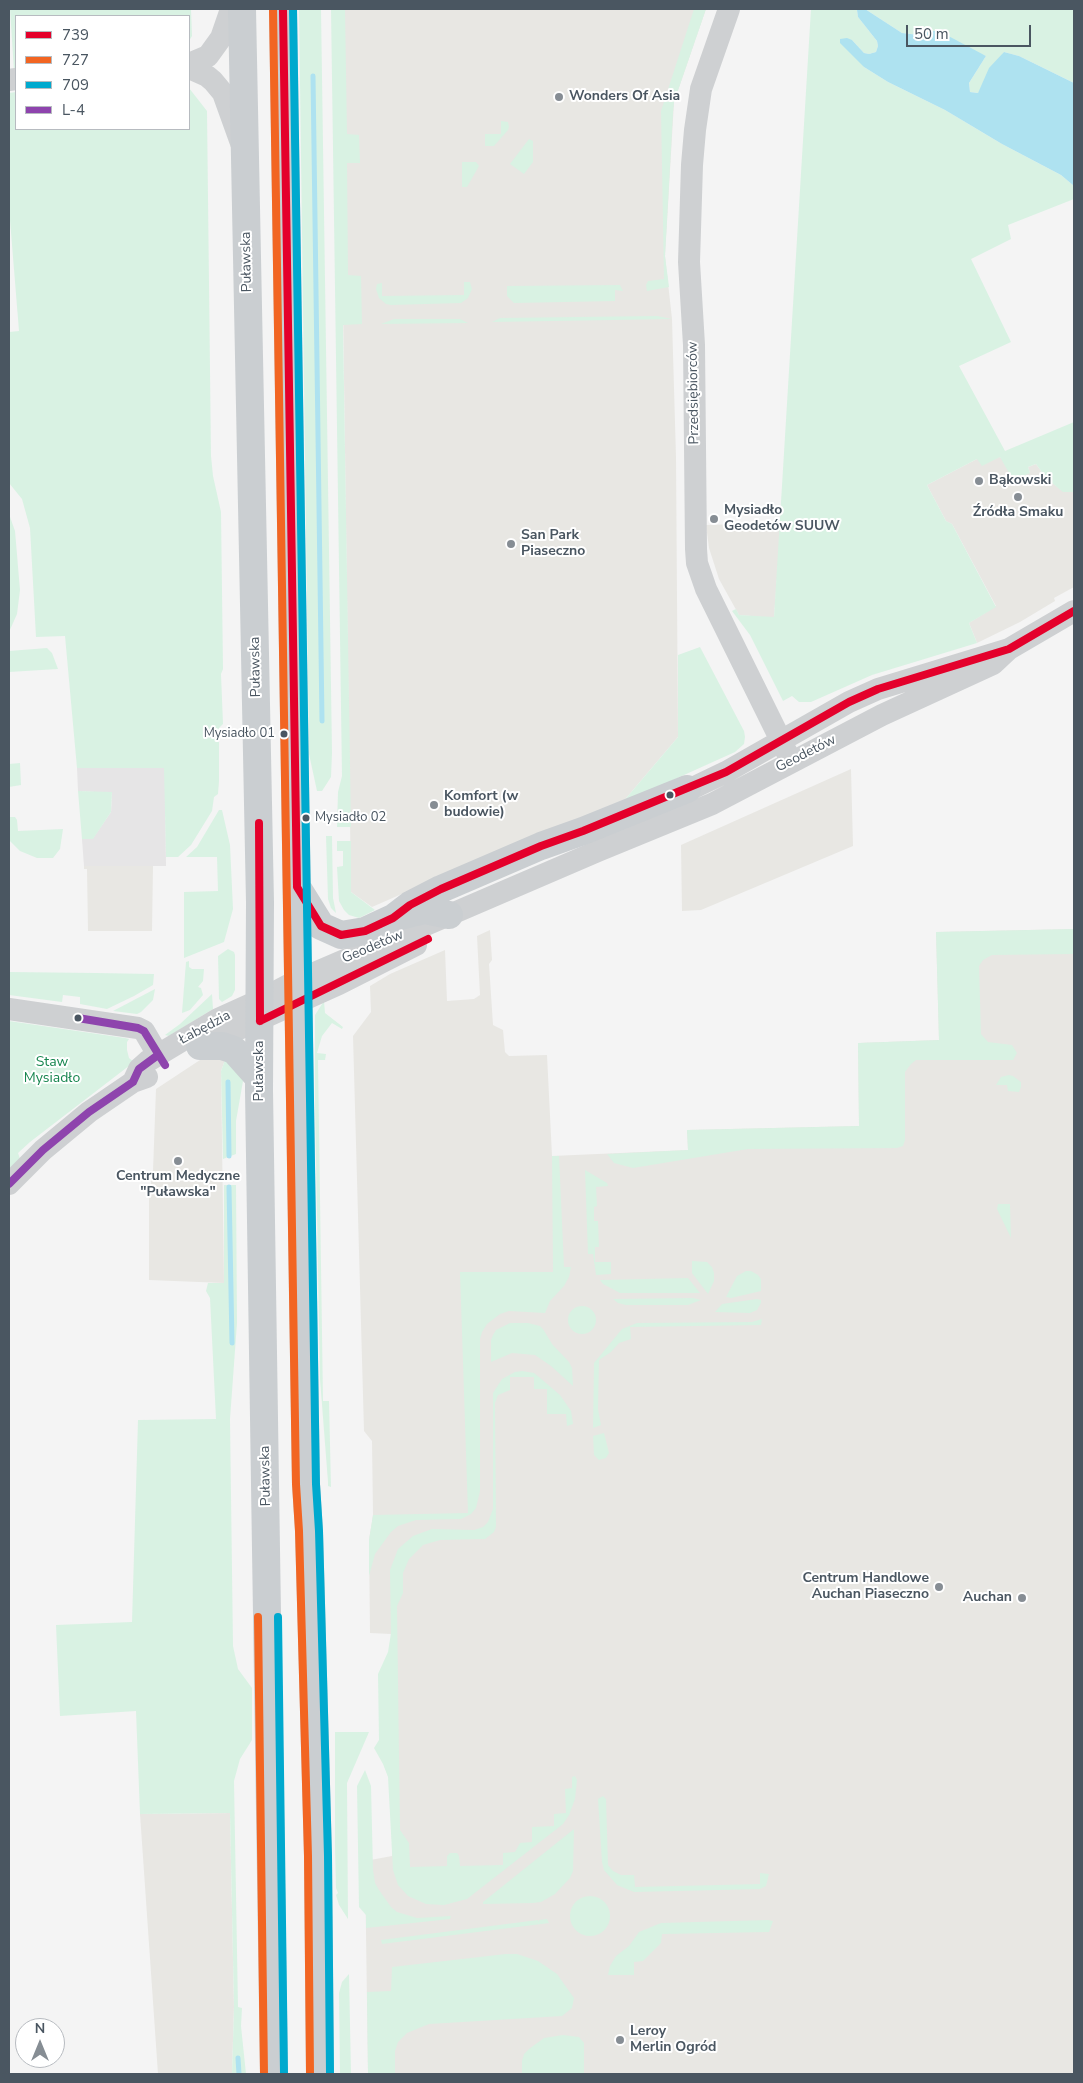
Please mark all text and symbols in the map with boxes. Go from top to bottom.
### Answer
legend [15,15,190,130]
scale bar [908,15,1033,47]
text: 50 m [914,24,949,44]
text: 739 [62,25,89,45]
text: 727 [62,50,89,70]
text: 709 [62,75,89,95]
place label: Wonders Of Asia [569,89,680,105]
marker: Wonders Of Asia [553,91,565,103]
text: L-4 [62,100,85,120]
street label: Puławska [238,231,256,293]
street label: Przedsiębiorców [685,341,703,445]
place label: Bąkowski [989,473,1051,489]
marker: Bąkowski [973,475,985,487]
marker: Źródła Smaku [1012,491,1024,503]
place label: Mysiadło Geodetów SUUW [724,503,840,536]
place label: Źródła Smaku [973,505,1063,521]
marker: Mysiadło Geodetów SUUW [708,513,720,525]
place label: San Park Piaseczno [521,528,585,560]
marker: San Park Piaseczno [505,538,517,550]
street label: Puławska [247,636,265,698]
place label: Mysiadło 01 [204,726,275,742]
marker: Mysiadło 01 [279,729,289,739]
street label: Geodetów [773,732,839,776]
place label: Komfort (w budowie) [444,789,518,822]
unlabelled marker [665,790,675,800]
marker: Komfort (w budowie) [428,799,440,811]
place label: Mysiadło 02 [315,810,386,826]
marker: Mysiadło 02 [301,813,311,823]
street label: Geodetów [340,927,406,967]
street label: Łabędzia [176,1007,234,1049]
unlabelled marker [73,1013,83,1023]
street label: Puławska [252,1041,268,1101]
park label: Staw Mysiadło [24,1055,80,1088]
marker: Centrum Medyczne "Puławska" [172,1155,184,1167]
place label: Centrum Medyczne "Puławska" [116,1169,240,1202]
street label: Puławska [257,1445,275,1507]
place label: Centrum Handlowe Auchan Piaseczno [802,1571,929,1604]
marker: Centrum Handlowe Auchan Piaseczno [933,1581,945,1593]
place label: Auchan [963,1590,1012,1606]
marker: Auchan [1016,1592,1028,1604]
north arrow [15,2018,65,2068]
text: N [35,2019,45,2038]
place label: Leroy Merlin Ogród [630,2024,717,2056]
marker: Leroy Merlin Ogród [614,2034,626,2046]

